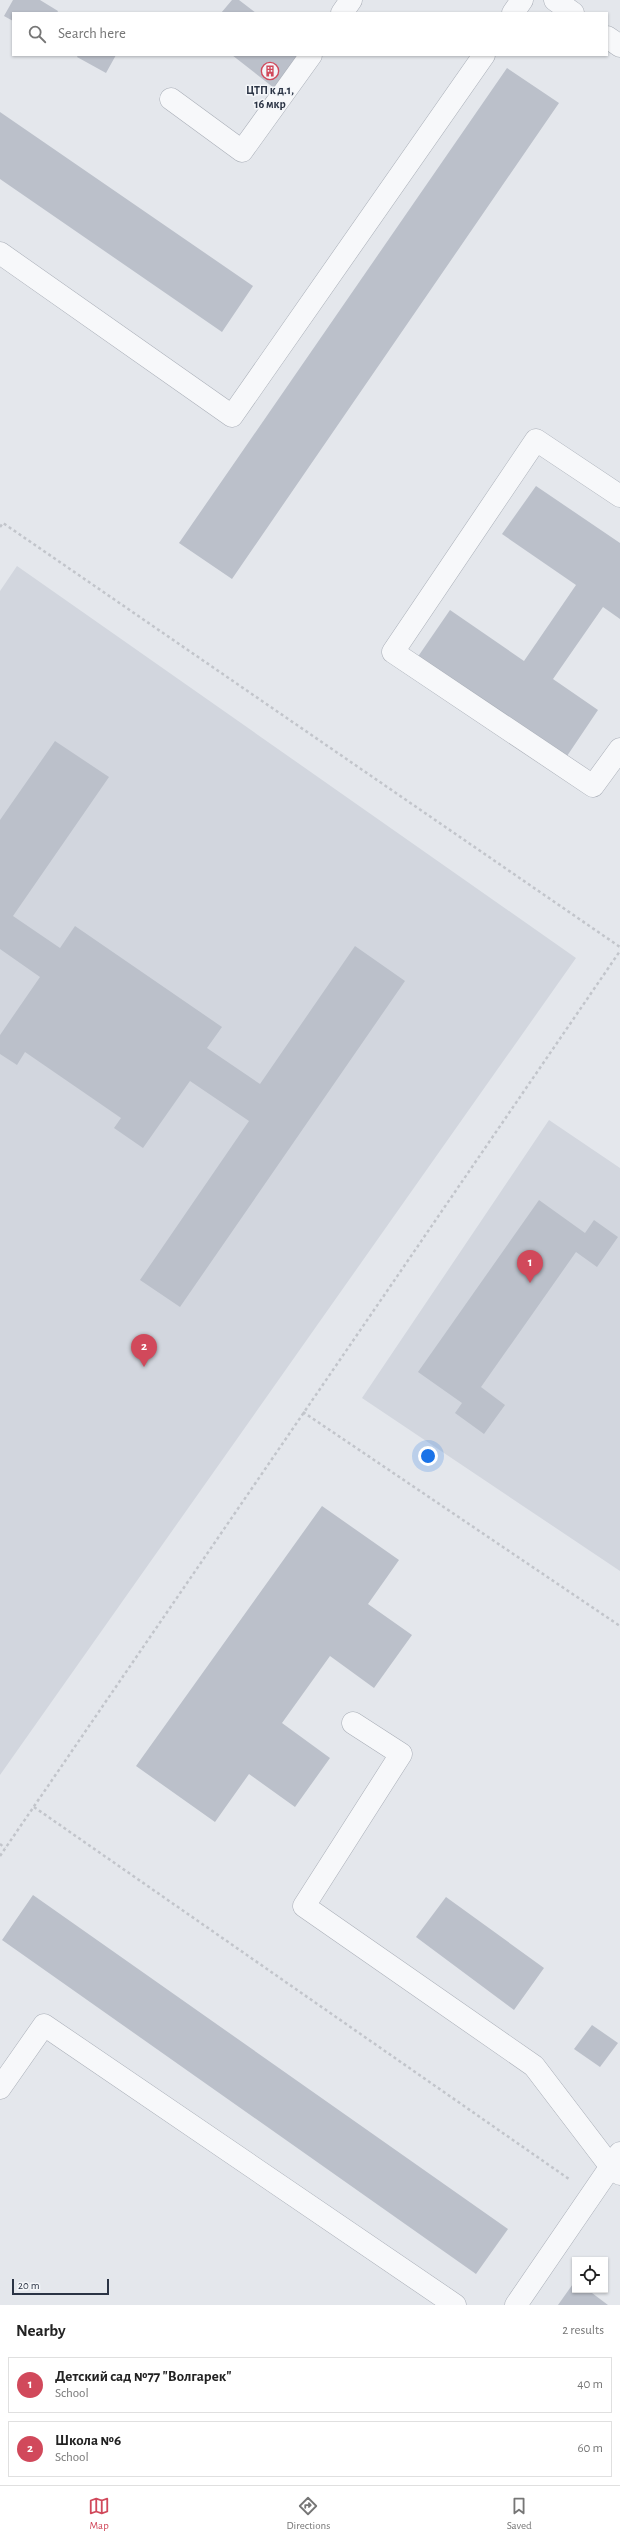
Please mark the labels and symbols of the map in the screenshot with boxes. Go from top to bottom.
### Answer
building icon: ЦТП к д.1, 16 мкр [260,61,280,81]
place label: ЦТП к д.1, 16 мкр [246,84,294,110]
pin: 1 [517,1250,543,1283]
pin: 2 [131,1334,157,1367]
your location [418,1446,438,1466]
scale bar [12,2277,109,2296]

